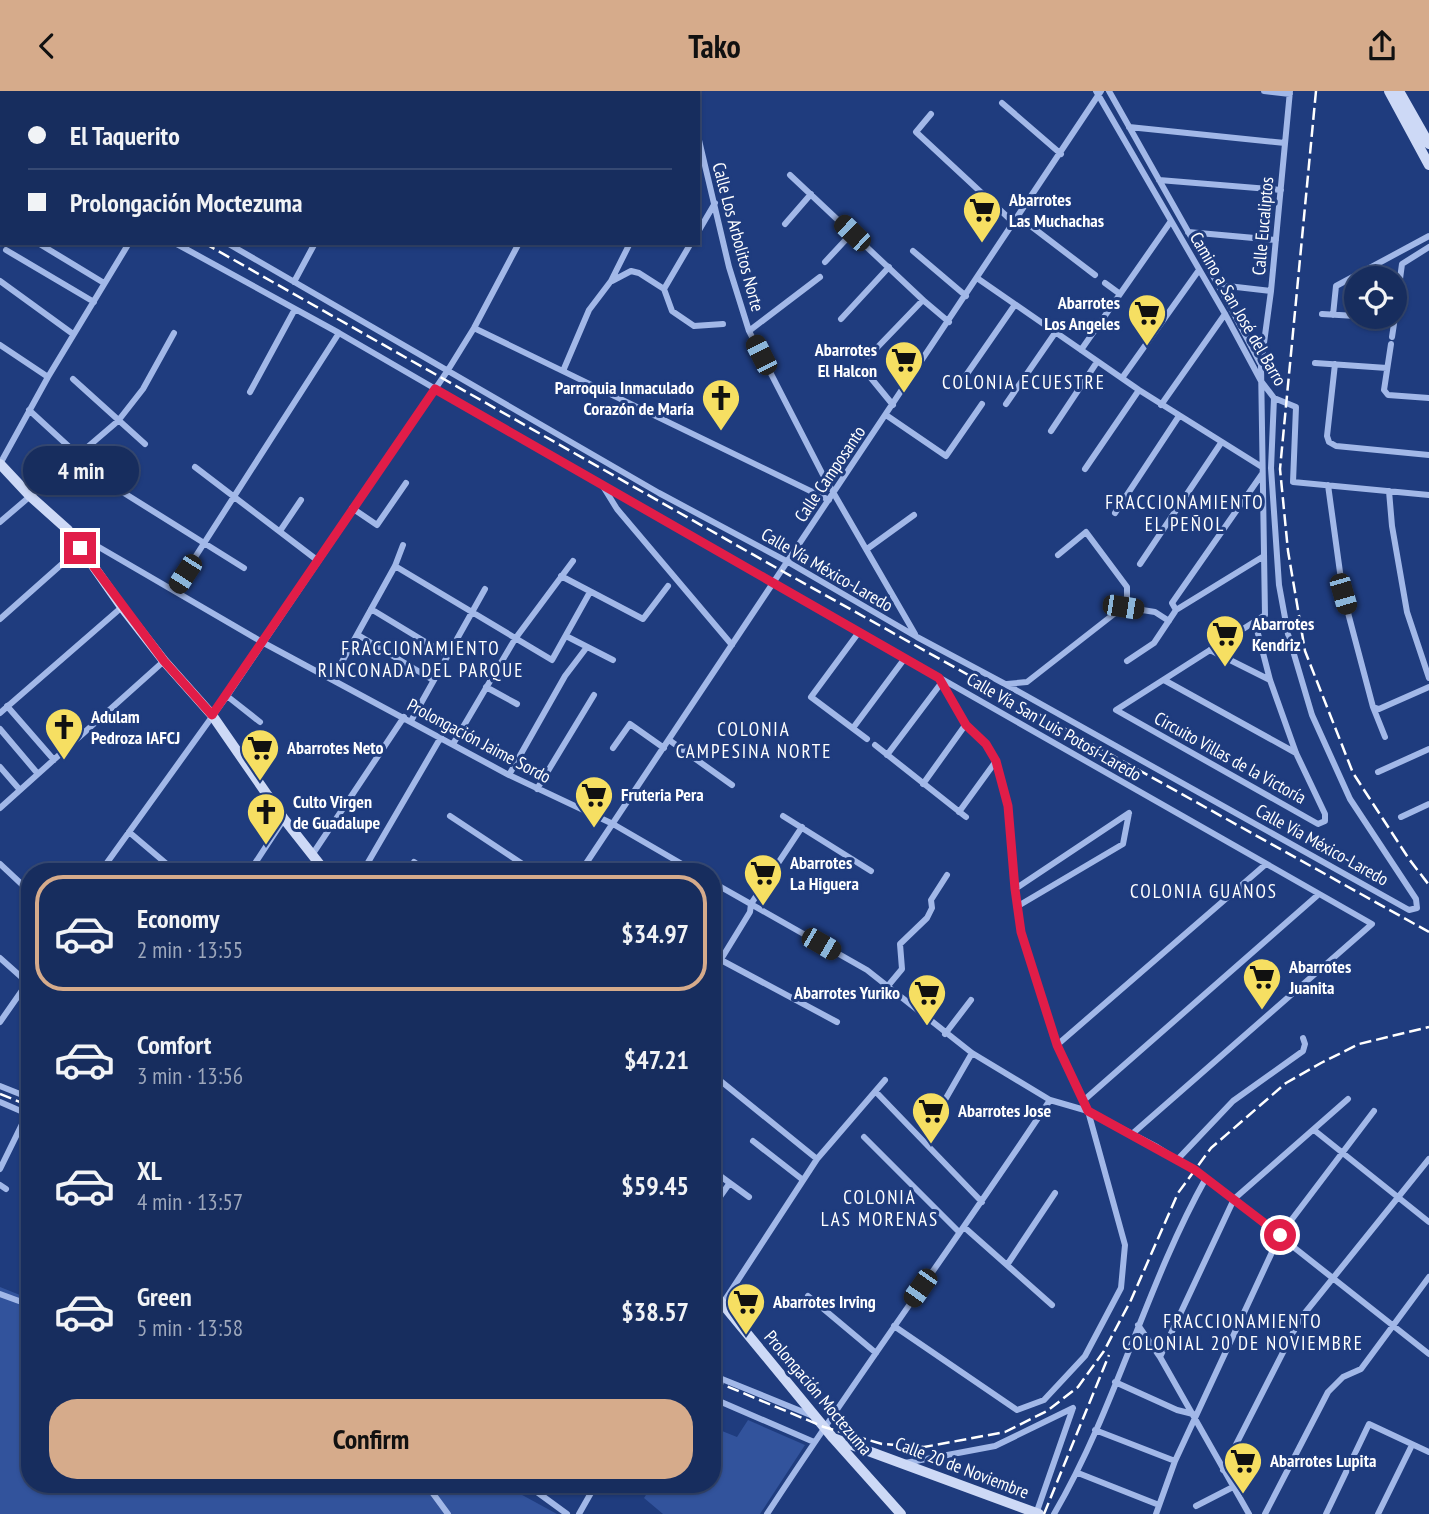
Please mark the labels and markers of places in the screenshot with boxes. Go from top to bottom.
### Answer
place label: Abarrotes Las Muchachas [1008,188,1104,232]
supermarket icon: Abarrotes Las Muchachas [961,189,1003,244]
place label: Abarrotes Los Angeles [1044,291,1120,335]
supermarket icon: Abarrotes Los Angeles [1126,292,1168,347]
place label: Abarrotes El Halcon [814,338,877,382]
supermarket icon: Abarrotes El Halcon [883,339,925,394]
place label: Parroquia Inmaculado Corazón de María [555,376,694,420]
church icon: Parroquia Inmaculado Corazón de María [700,377,742,432]
place label: Abarrotes Kendriz [1251,612,1314,656]
supermarket icon: Abarrotes Kendriz [1204,613,1246,668]
place label: Adulam Pedroza IAFCJ [90,705,180,749]
church icon: Adulam Pedroza IAFCJ [43,706,85,761]
supermarket icon: Abarrotes Neto [239,727,281,782]
place label: Abarrotes Neto [286,736,384,759]
supermarket icon: Fruteria Pera [573,774,615,829]
place label: Fruteria Pera [621,783,704,806]
place label: Culto Virgen de Guadalupe [293,790,381,834]
church icon: Culto Virgen de Guadalupe [245,791,287,846]
place label: Abarrotes La Higuera [789,851,859,895]
supermarket icon: Abarrotes La Higuera [742,852,784,907]
place label: Abarrotes Juanita [1288,955,1351,999]
supermarket icon: Abarrotes Juanita [1241,956,1283,1011]
supermarket icon: Abarrotes Yuriko [906,972,948,1027]
place label: Abarrotes Yuriko [793,981,900,1004]
supermarket icon: Abarrotes Jose [910,1090,952,1145]
place label: Abarrotes Jose [957,1099,1051,1122]
supermarket icon: Abarrotes Irving [725,1281,767,1336]
place label: Abarrotes Irving [772,1290,876,1313]
supermarket icon: Abarrotes Lupita [1222,1440,1264,1495]
place label: Abarrotes Lupita [1269,1449,1376,1472]

